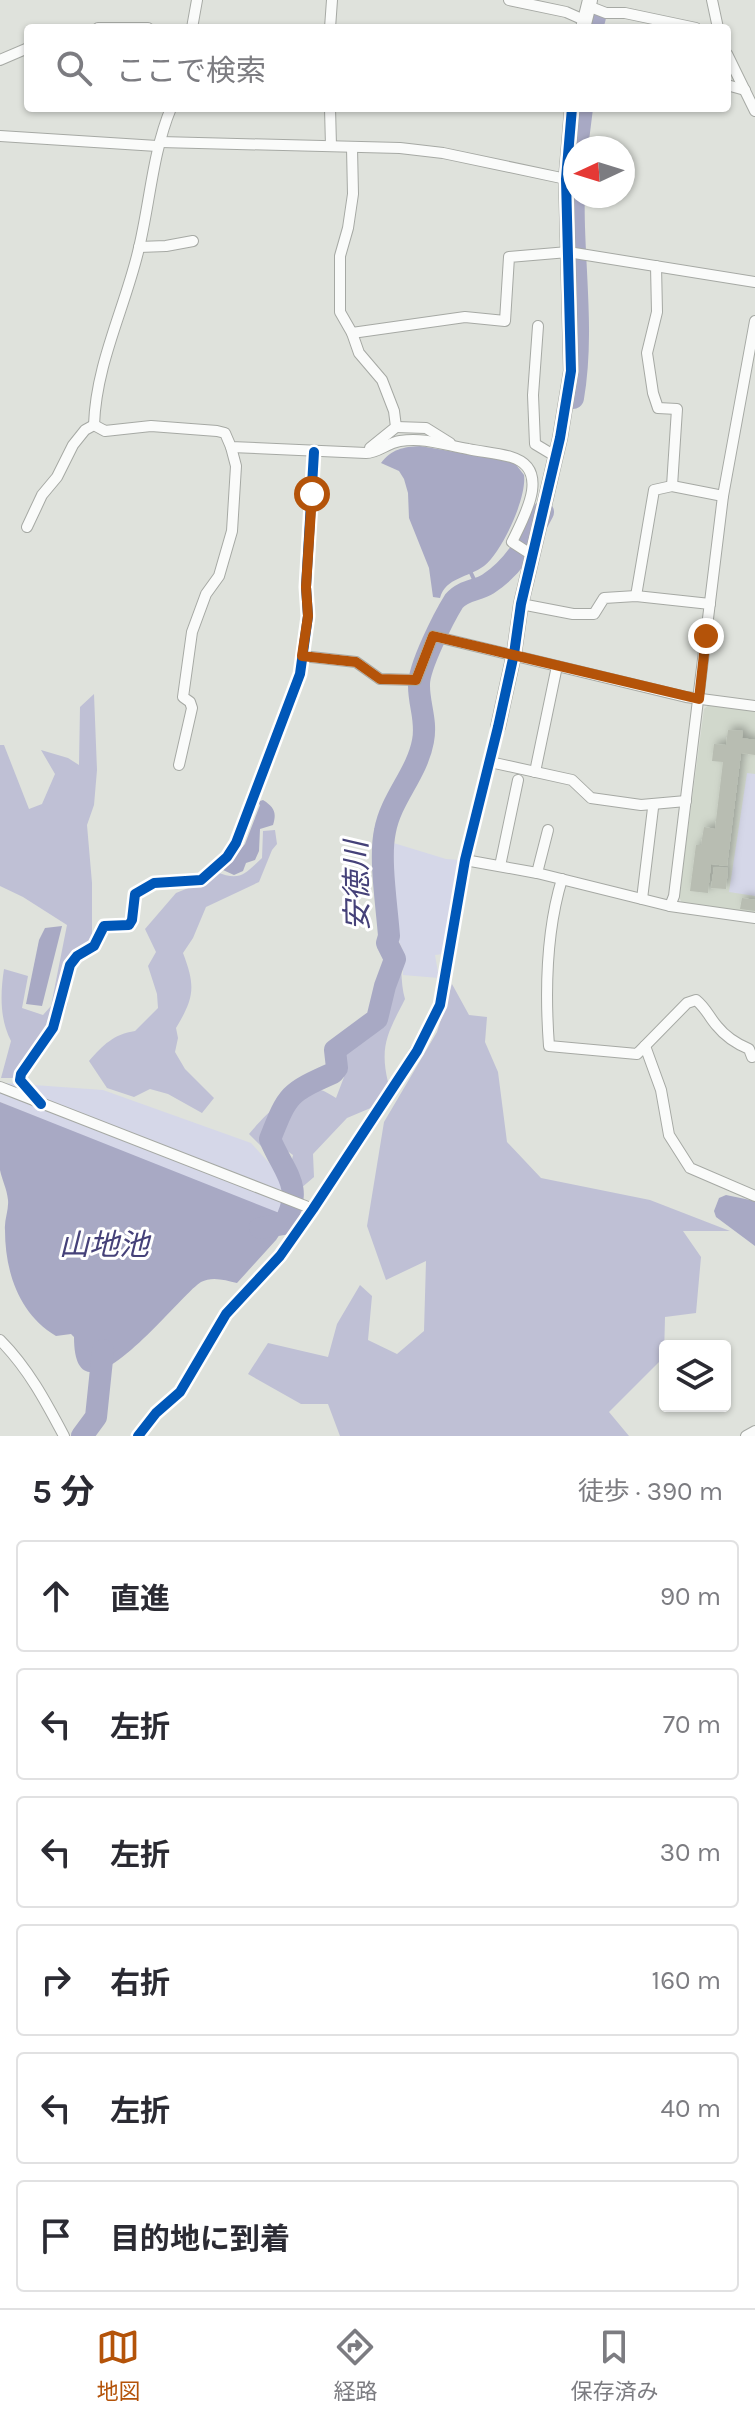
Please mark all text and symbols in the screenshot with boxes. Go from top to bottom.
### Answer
search box [24,24,731,112]
icon: search [52,46,96,90]
text: ここで検索 [116,53,266,89]
north arrow [563,136,635,208]
route start [294,476,330,512]
route end [688,618,724,654]
water label: 安徳川 [338,838,376,931]
water label: 山地池 [59,1227,152,1263]
map controls [659,1340,731,1412]
button: layers [659,1340,731,1412]
text: 5 分 [32,1472,94,1512]
text: 徒歩 · 390 m [578,1476,723,1507]
icon: ahead [34,1574,78,1618]
text: 直進 [110,1581,170,1617]
text: 90 m [660,1581,721,1612]
icon: left [34,1702,78,1746]
text: 左折 [110,1709,170,1745]
text: 70 m [663,1709,721,1740]
icon: left [34,1830,78,1874]
text: 左折 [110,1837,170,1873]
text: 30 m [660,1837,721,1868]
icon: right [34,1958,78,2002]
text: 右折 [110,1965,170,2001]
text: 160 m [652,1965,721,1996]
icon: left [34,2086,78,2130]
text: 左折 [110,2093,170,2129]
text: 40 m [661,2093,721,2124]
icon: arrive [34,2214,78,2258]
text: 目的地に到着 [110,2221,290,2257]
tab: 地図 [96,2325,141,2405]
tab: 経路 [333,2325,378,2405]
tab: 保存済み [570,2325,659,2405]

